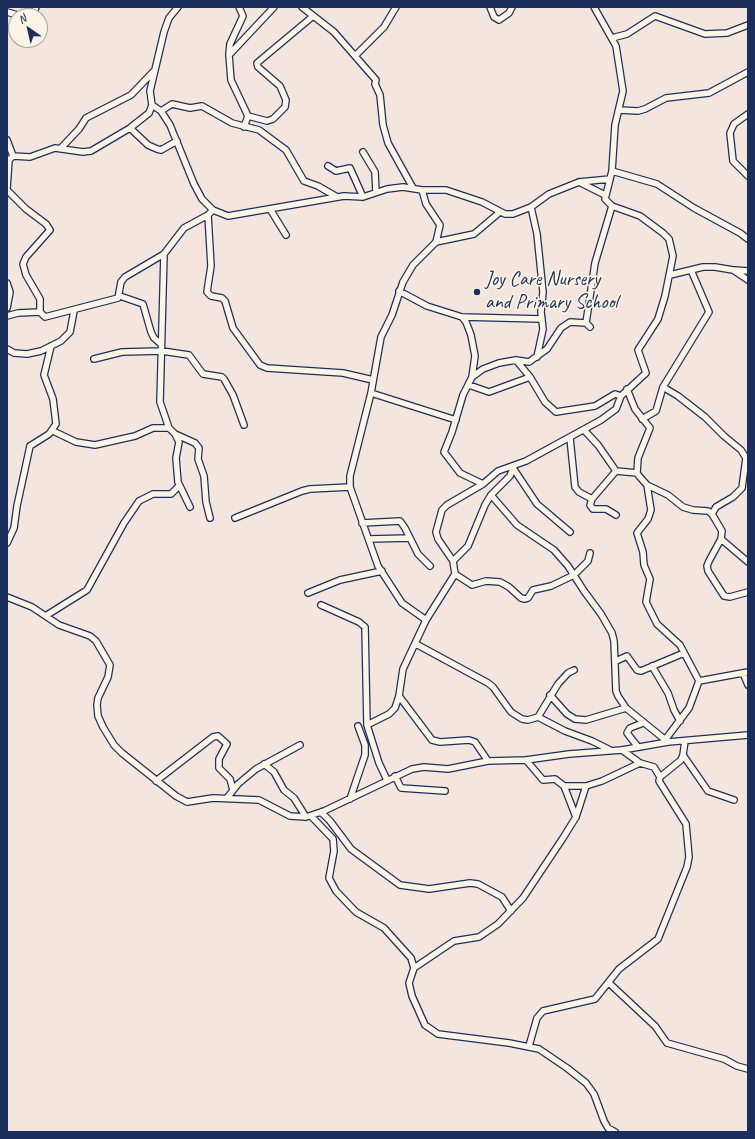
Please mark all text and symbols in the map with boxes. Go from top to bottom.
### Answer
north arrow [8,8,48,48]
text: N [15,11,29,27]
place label: Joy Care Nursery and Primary School [485,268,618,315]
marker: Joy Care Nursery and Primary School [472,287,482,297]

